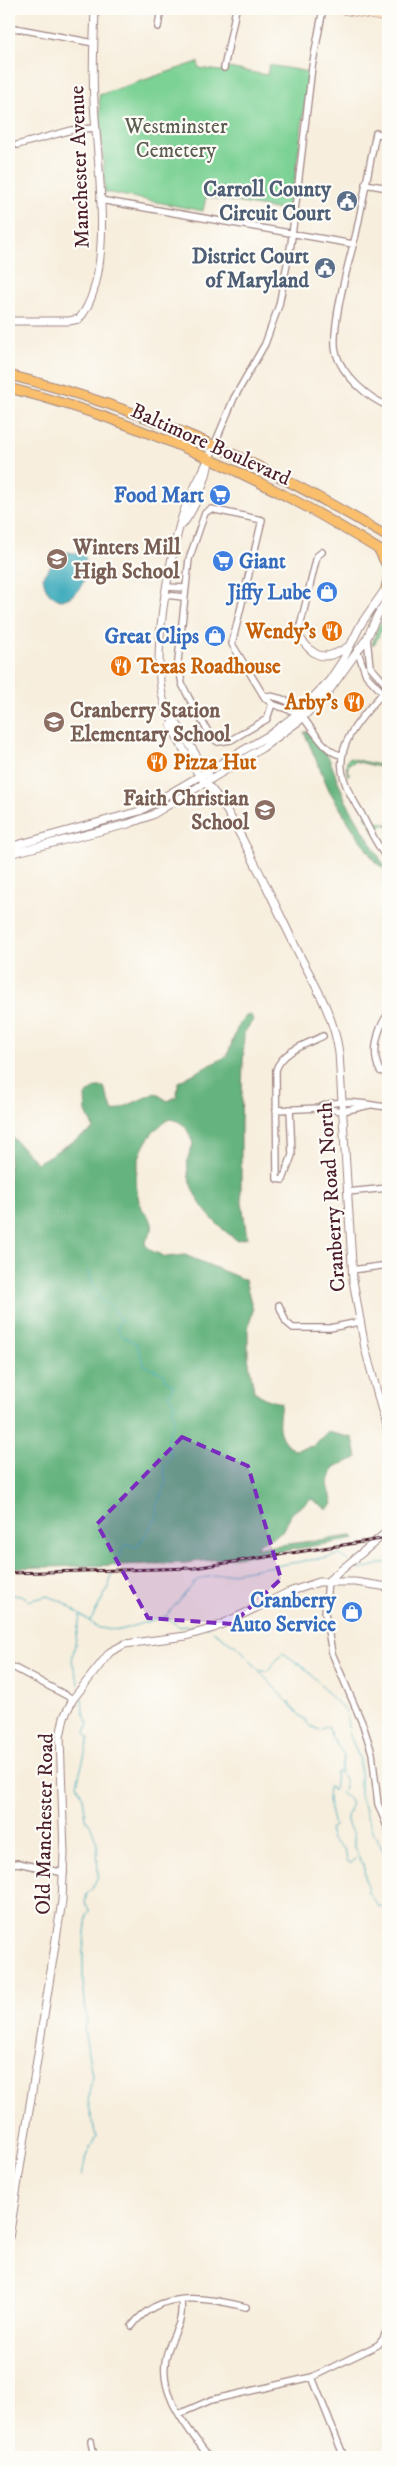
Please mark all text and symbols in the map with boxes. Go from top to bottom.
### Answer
street label: Manchester Avenue [64,85,96,249]
park label: Westminster Cemetery [123,114,228,164]
place label: Carroll County Circuit Court [203,177,332,227]
public building icon: Carroll County Circuit Court [335,189,359,213]
place label: District Court of Maryland [192,244,310,294]
public building icon: District Court of Maryland [313,256,337,280]
street label: Baltimore Boulevard [127,398,295,492]
place label: Food Mart [114,483,204,509]
supermarket icon: Food Mart [208,483,232,507]
place label: Winters Mill High School [72,535,181,585]
school or university icon: Winters Mill High School [45,547,69,571]
supermarket icon: Giant [211,549,235,573]
place label: Giant [239,549,286,575]
place label: Jiffy Lube [226,580,311,606]
shop icon: Jiffy Lube [315,580,339,604]
place label: Wendy's [244,619,316,645]
restaurant icon: Wendy's [320,619,344,643]
place label: Great Clips [104,624,199,650]
shop icon: Great Clips [203,624,227,648]
restaurant icon: Texas Roadhouse [109,654,133,678]
place label: Texas Roadhouse [136,654,281,680]
place label: Arby's [284,690,338,716]
restaurant icon: Arby's [342,690,366,714]
place label: Cranberry Station Elementary School [70,698,231,748]
school or university icon: Cranberry Station Elementary School [42,710,66,734]
restaurant icon: Pizza Hut [145,750,169,774]
place label: Pizza Hut [173,750,257,776]
place label: Faith Christian School [123,786,250,836]
school or university icon: Faith Christian School [253,798,277,822]
street label: Cranberry Road North [312,1101,352,1293]
place label: Cranberry Auto Service [230,1588,337,1638]
shop icon: Cranberry Auto Service [340,1600,364,1624]
street label: Old Manchester Road [30,1732,60,1915]

